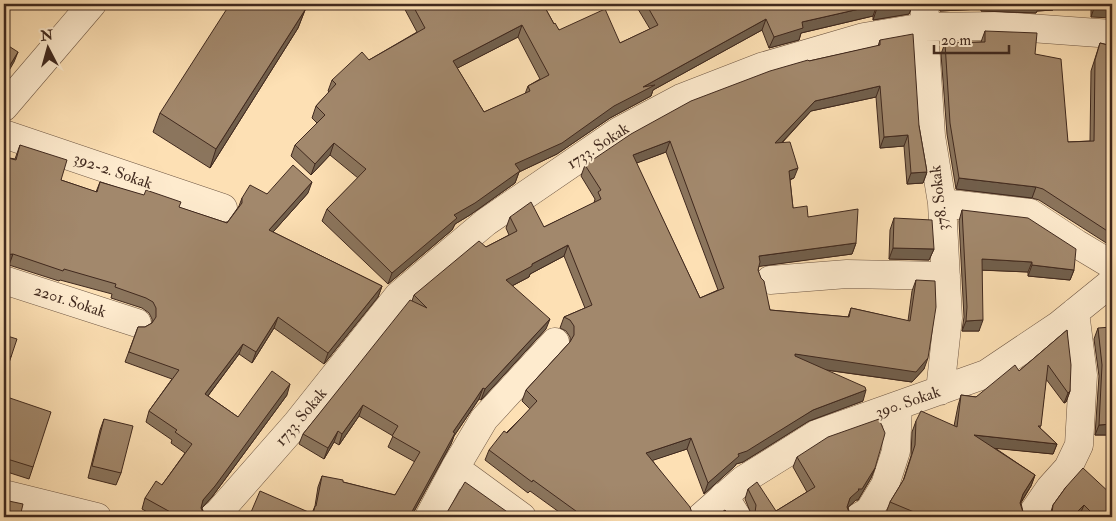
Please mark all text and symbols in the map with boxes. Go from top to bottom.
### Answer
north arrow [22,22,72,72]
scale bar [934,22,1008,54]
text: N [39,26,54,45]
text: 20 m [941,31,971,50]
street label: 1733. Sokak [563,118,633,173]
street label: 392-2. Sokak [71,148,155,194]
street label: 378. Sokak [925,164,953,232]
street label: 2201. Sokak [31,280,109,322]
street label: 390. Sokak [873,381,943,422]
street label: 1733. Sokak [271,383,331,450]

